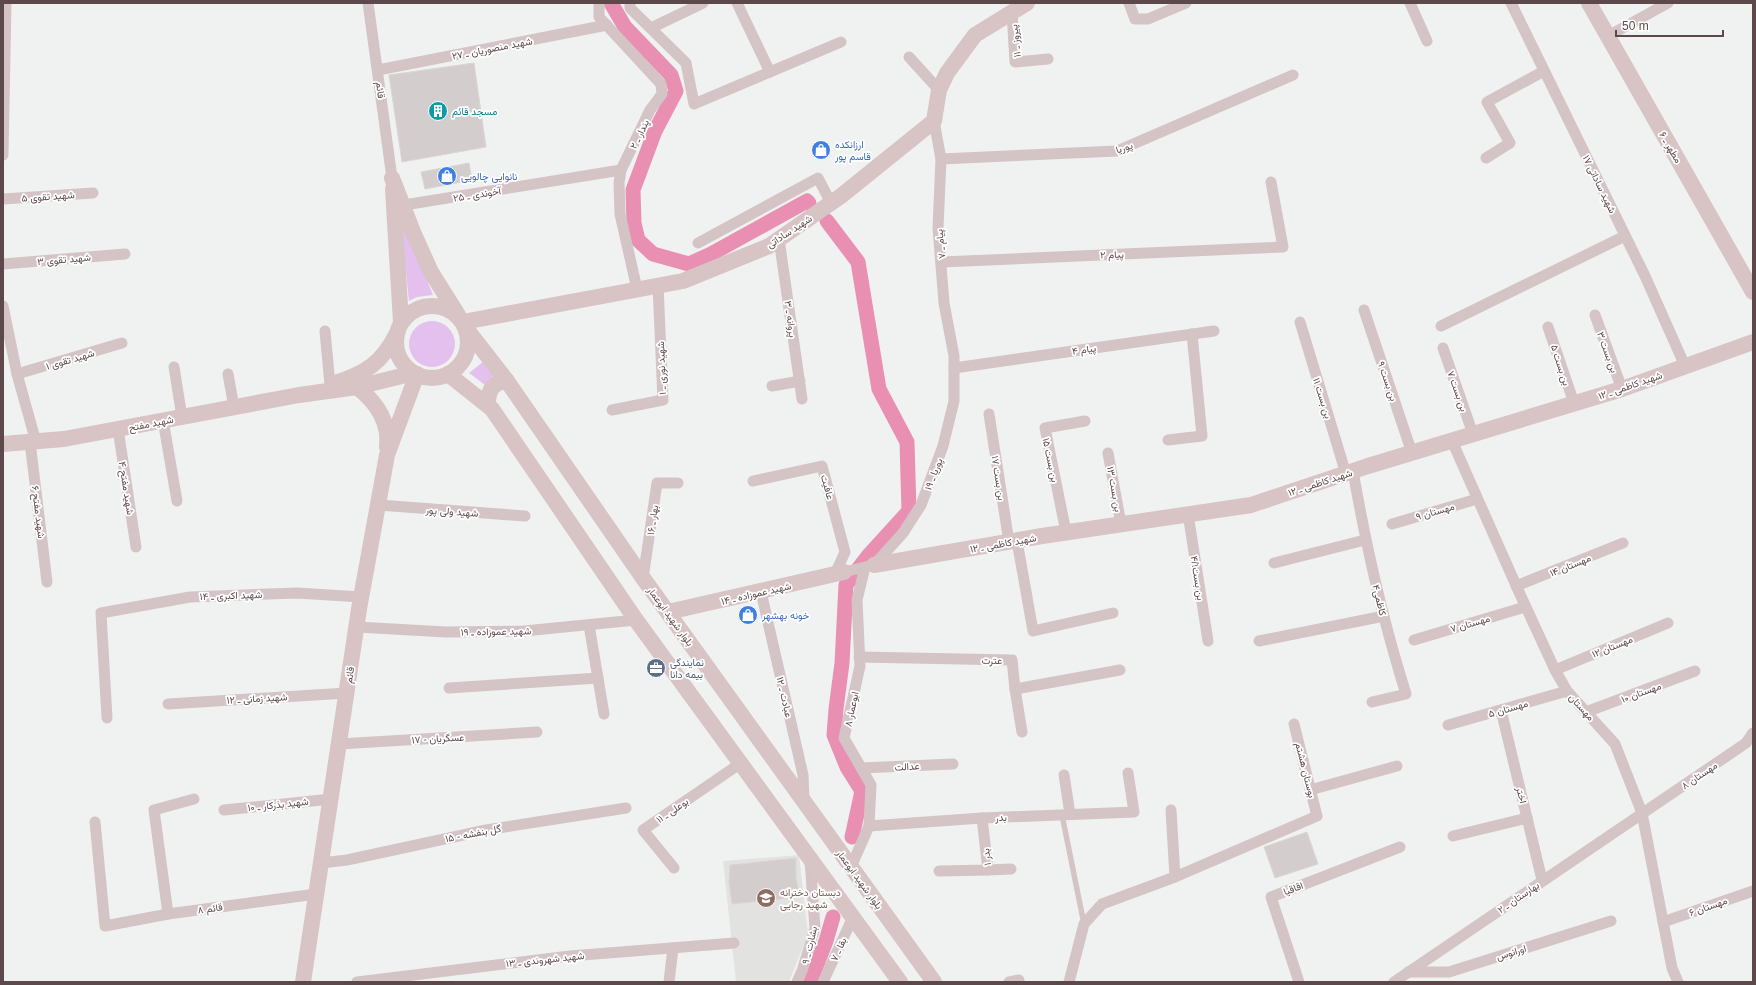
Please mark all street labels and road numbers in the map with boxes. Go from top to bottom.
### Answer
street label: پیروز ـ ۱۱ [1008,24,1025,58]
street label: شهید منصوریان ـ ۲۷ [451,35,534,63]
street label: قائم [373,81,387,100]
street label: پندار ـ ۲ [628,118,653,151]
street label: مطهر ـ ۶ [1656,130,1684,165]
street label: پوریا [1114,139,1135,157]
street label: شهید ساداتی ۱۷ [1580,153,1618,216]
street label: آخوندی ـ ۲۵ [452,185,503,205]
street label: شهید تقوی ۵ [21,189,75,205]
street label: شهید ساداتی [765,213,815,251]
street label: پیام ـ ۷ [933,228,950,259]
street label: پیام ۲ [1100,249,1124,262]
street label: شهید تقوی ۳ [37,252,91,268]
street label: پروانه ـ ۳ [781,300,799,338]
street label: بن بست ۳ [1594,330,1620,375]
street label: شهید نوری ـ ۱ [655,341,669,395]
street label: پیام ۴ [1071,342,1097,359]
street label: بن بست ۵ [1548,343,1572,387]
street label: شهید تقوی ۱ [45,347,96,373]
street label: بن بست ۹ [1375,360,1399,403]
street label: بن بست ۷ [1444,369,1470,413]
street label: شهید کاظمی ـ ۱۲ [1597,369,1664,403]
street label: بن بست ۱۱ [1310,376,1334,420]
street label: شهید مفتح [128,414,175,434]
street label: بن بست ۱۵ [1039,437,1061,484]
street label: بن بست ۱۷ [989,455,1007,501]
street label: پوریا ـ ۱۹ [922,456,947,492]
street label: شهید مفتح ۴ [116,461,136,516]
street label: بن بست ۱۳ [1104,466,1124,513]
street label: شهید کاظمی ـ ۱۲ [1287,467,1354,499]
street label: عافیت [818,473,836,501]
street label: شهید مفتح ۶ [29,485,47,539]
street label: مهستان ۹ [1415,501,1456,523]
street label: شهید ولی پور [424,504,479,521]
street label: بهار ـ ۱۶ [645,504,661,536]
street label: شهید کاظمی ـ ۱۲ [969,532,1037,556]
street label: مهستان ۱۴ [1548,552,1593,580]
street label: بن بست۴/۱ [1188,555,1206,601]
street label: شهید عموزاده ـ ۱۴ [720,580,792,608]
street label: کاظمی۴ [1369,583,1389,618]
street label: بلوار شهید ابوعمار [644,584,696,649]
street label: شهید اکبری ـ ۱۴ [200,589,263,603]
street label: مهستان ۷ [1449,613,1491,635]
street label: شهید عموزاده ـ ۱۹ [461,625,531,639]
street label: مهستان ۱۲ [1590,633,1634,661]
street label: عترت [982,655,1002,667]
street label: قائم [343,666,357,684]
street label: عبادت ـ ۱۲ [774,676,795,719]
street label: مهستان ۱۰ [1620,680,1663,706]
street label: شهید زمانی ـ ۱۲ [226,691,288,707]
street label: ابوعمار ۸ [842,691,862,728]
street label: مهستان [1566,692,1596,724]
street label: مهستان ۵ [1487,698,1529,720]
street label: عسگریان - ۱۷ [411,732,465,746]
street label: بوستان هشتم [1292,741,1318,799]
street label: مهستان ۸ [1679,759,1720,792]
street label: عدالت [894,760,920,773]
street label: اختر [1513,785,1529,805]
street label: شهید بذرکار ـ ۱۰ [247,796,309,814]
street label: بوعلی ـ ۱۱ [654,796,691,826]
street label: بدر [994,812,1007,824]
street label: گل بنفشه - ۱۵ [444,823,503,845]
street label: بلوار شهید ابوعمار [833,847,885,912]
street label: بدر ۱ [980,848,994,866]
street label: بهارستان ـ ۲ [1495,879,1542,916]
street label: اقاقیا [1282,880,1305,898]
street label: مهستان ۶ [1688,895,1729,919]
street label: قائم ۸ [197,901,224,917]
street label: بشارت ـ ۹ [800,925,820,965]
street label: بقا ـ ۷ [828,936,850,963]
street label: اورانوس [1495,943,1528,963]
street label: شهید شهروندی ـ ۱۳ [505,950,585,970]

